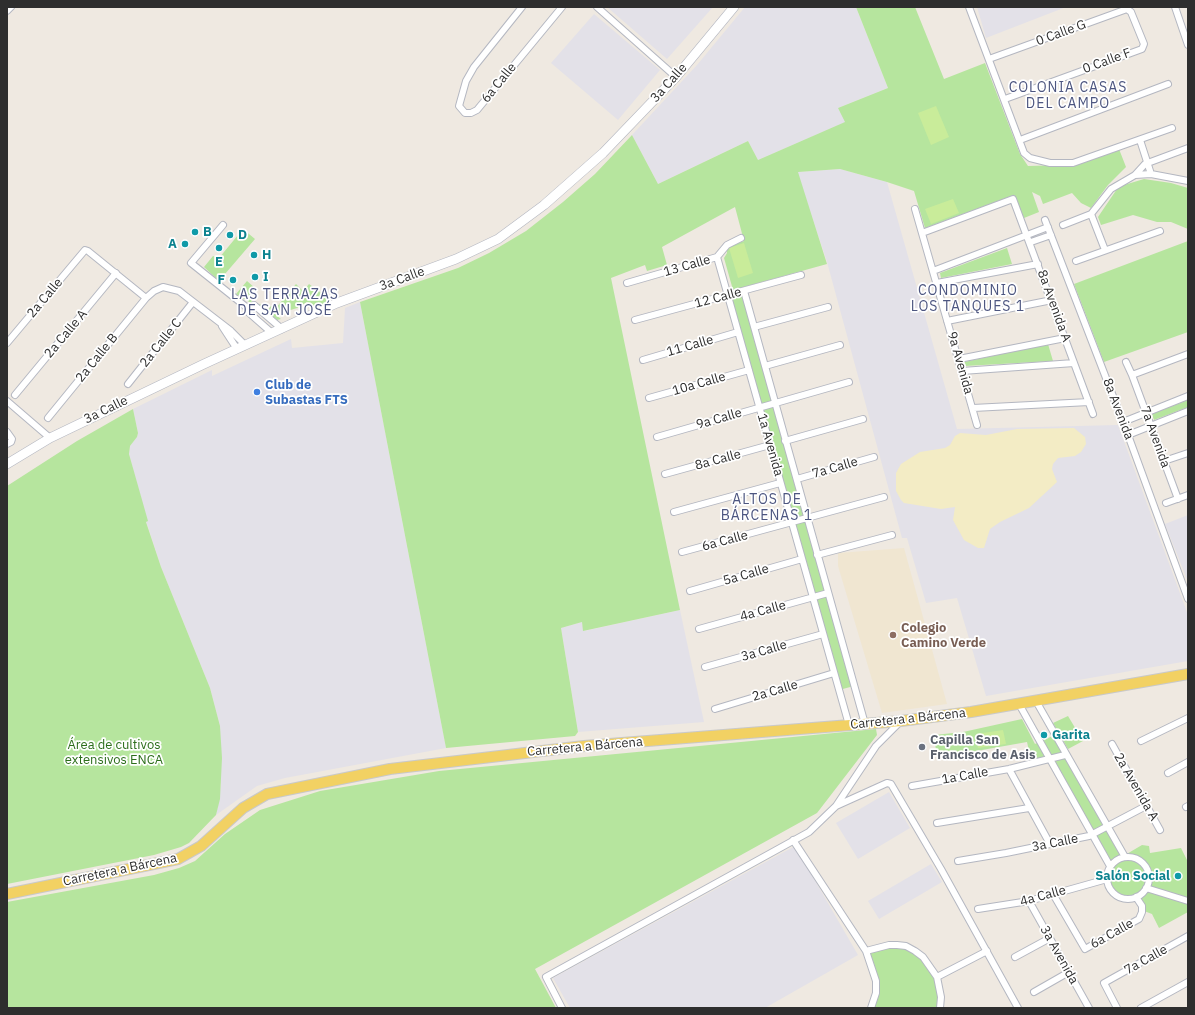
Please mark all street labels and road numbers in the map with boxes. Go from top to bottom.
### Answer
street label: 0 Calle G [1034,17,1088,49]
street label: 0 Calle F [1081,45,1133,77]
street label: 6a Calle [478,60,520,106]
street label: 3a Calle [647,60,691,106]
street label: 13 Calle [662,252,712,280]
street label: 3a Calle [377,264,427,294]
street label: 8a Avenida A [1034,268,1074,344]
street label: 2a Calle [24,275,66,321]
street label: 12 Calle [693,284,743,312]
street label: 2a Calle A [41,307,91,361]
street label: 2a Calle C [137,316,185,370]
street label: 2a Calle B [73,330,121,386]
street label: 9a Avenida [944,330,976,396]
street label: 11 Calle [665,332,715,360]
street label: 10a Calle [671,369,727,399]
street label: 8a Avenida [1099,376,1137,442]
street label: 3a Calle [81,393,131,427]
street label: 7a Avenida [1137,404,1173,470]
street label: 9a Calle [694,405,744,433]
street label: 1a Avenida [754,412,786,478]
street label: 8a Calle [693,446,743,474]
street label: 7a Calle [810,454,860,482]
street label: 6a Calle [700,527,750,555]
street label: 5a Calle [721,561,771,589]
street label: 4a Calle [738,597,788,625]
street label: 3a Calle [739,637,789,665]
street label: 2a Calle [750,677,800,705]
street label: Carretera a Bárcena [849,705,967,733]
street label: Carretera a Bárcena [527,734,643,760]
street label: 2a Avenida A [1110,750,1162,824]
street label: 1a Calle [941,764,989,788]
street label: 3a Calle [1030,831,1080,855]
street label: Carretera a Bárcena [62,850,178,890]
street label: 4a Calle [1018,882,1068,910]
street label: 6a Calle [1088,916,1136,952]
street label: 3a Avenida [1037,923,1081,987]
street label: 7a Calle [1122,942,1170,978]

